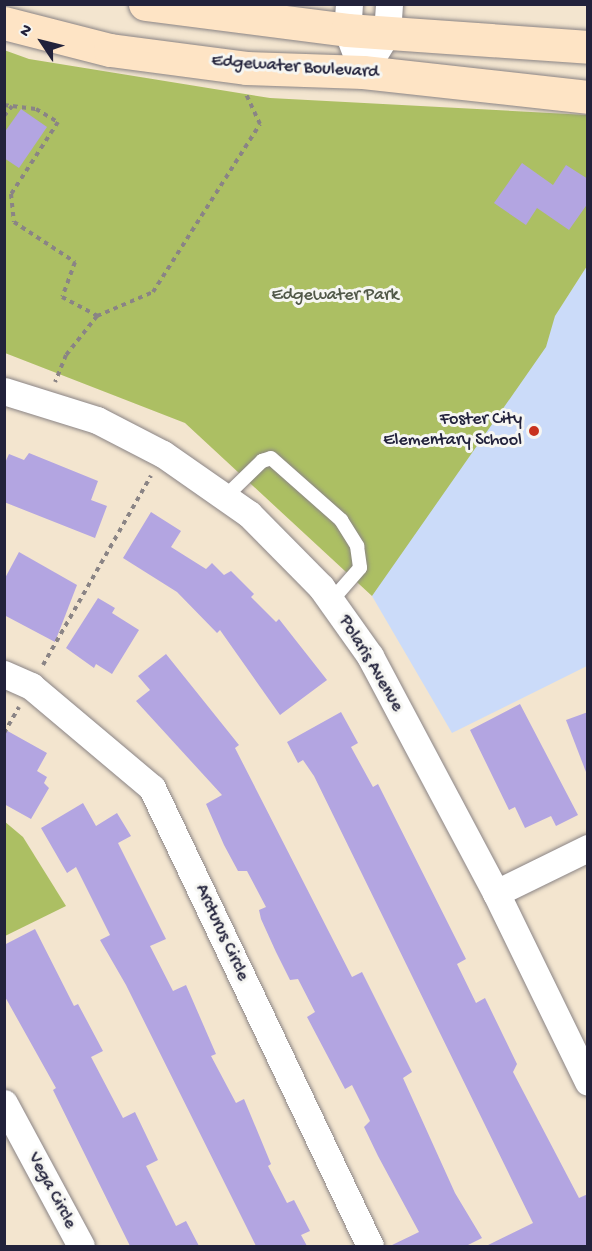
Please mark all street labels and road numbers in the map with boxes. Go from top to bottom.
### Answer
street label: Edgewater Boulevard [211,51,379,85]
street label: Polaris Avenue [333,612,407,716]
street label: Arcturus Circle [189,881,253,985]
street label: Vega Circle [22,1149,80,1233]

